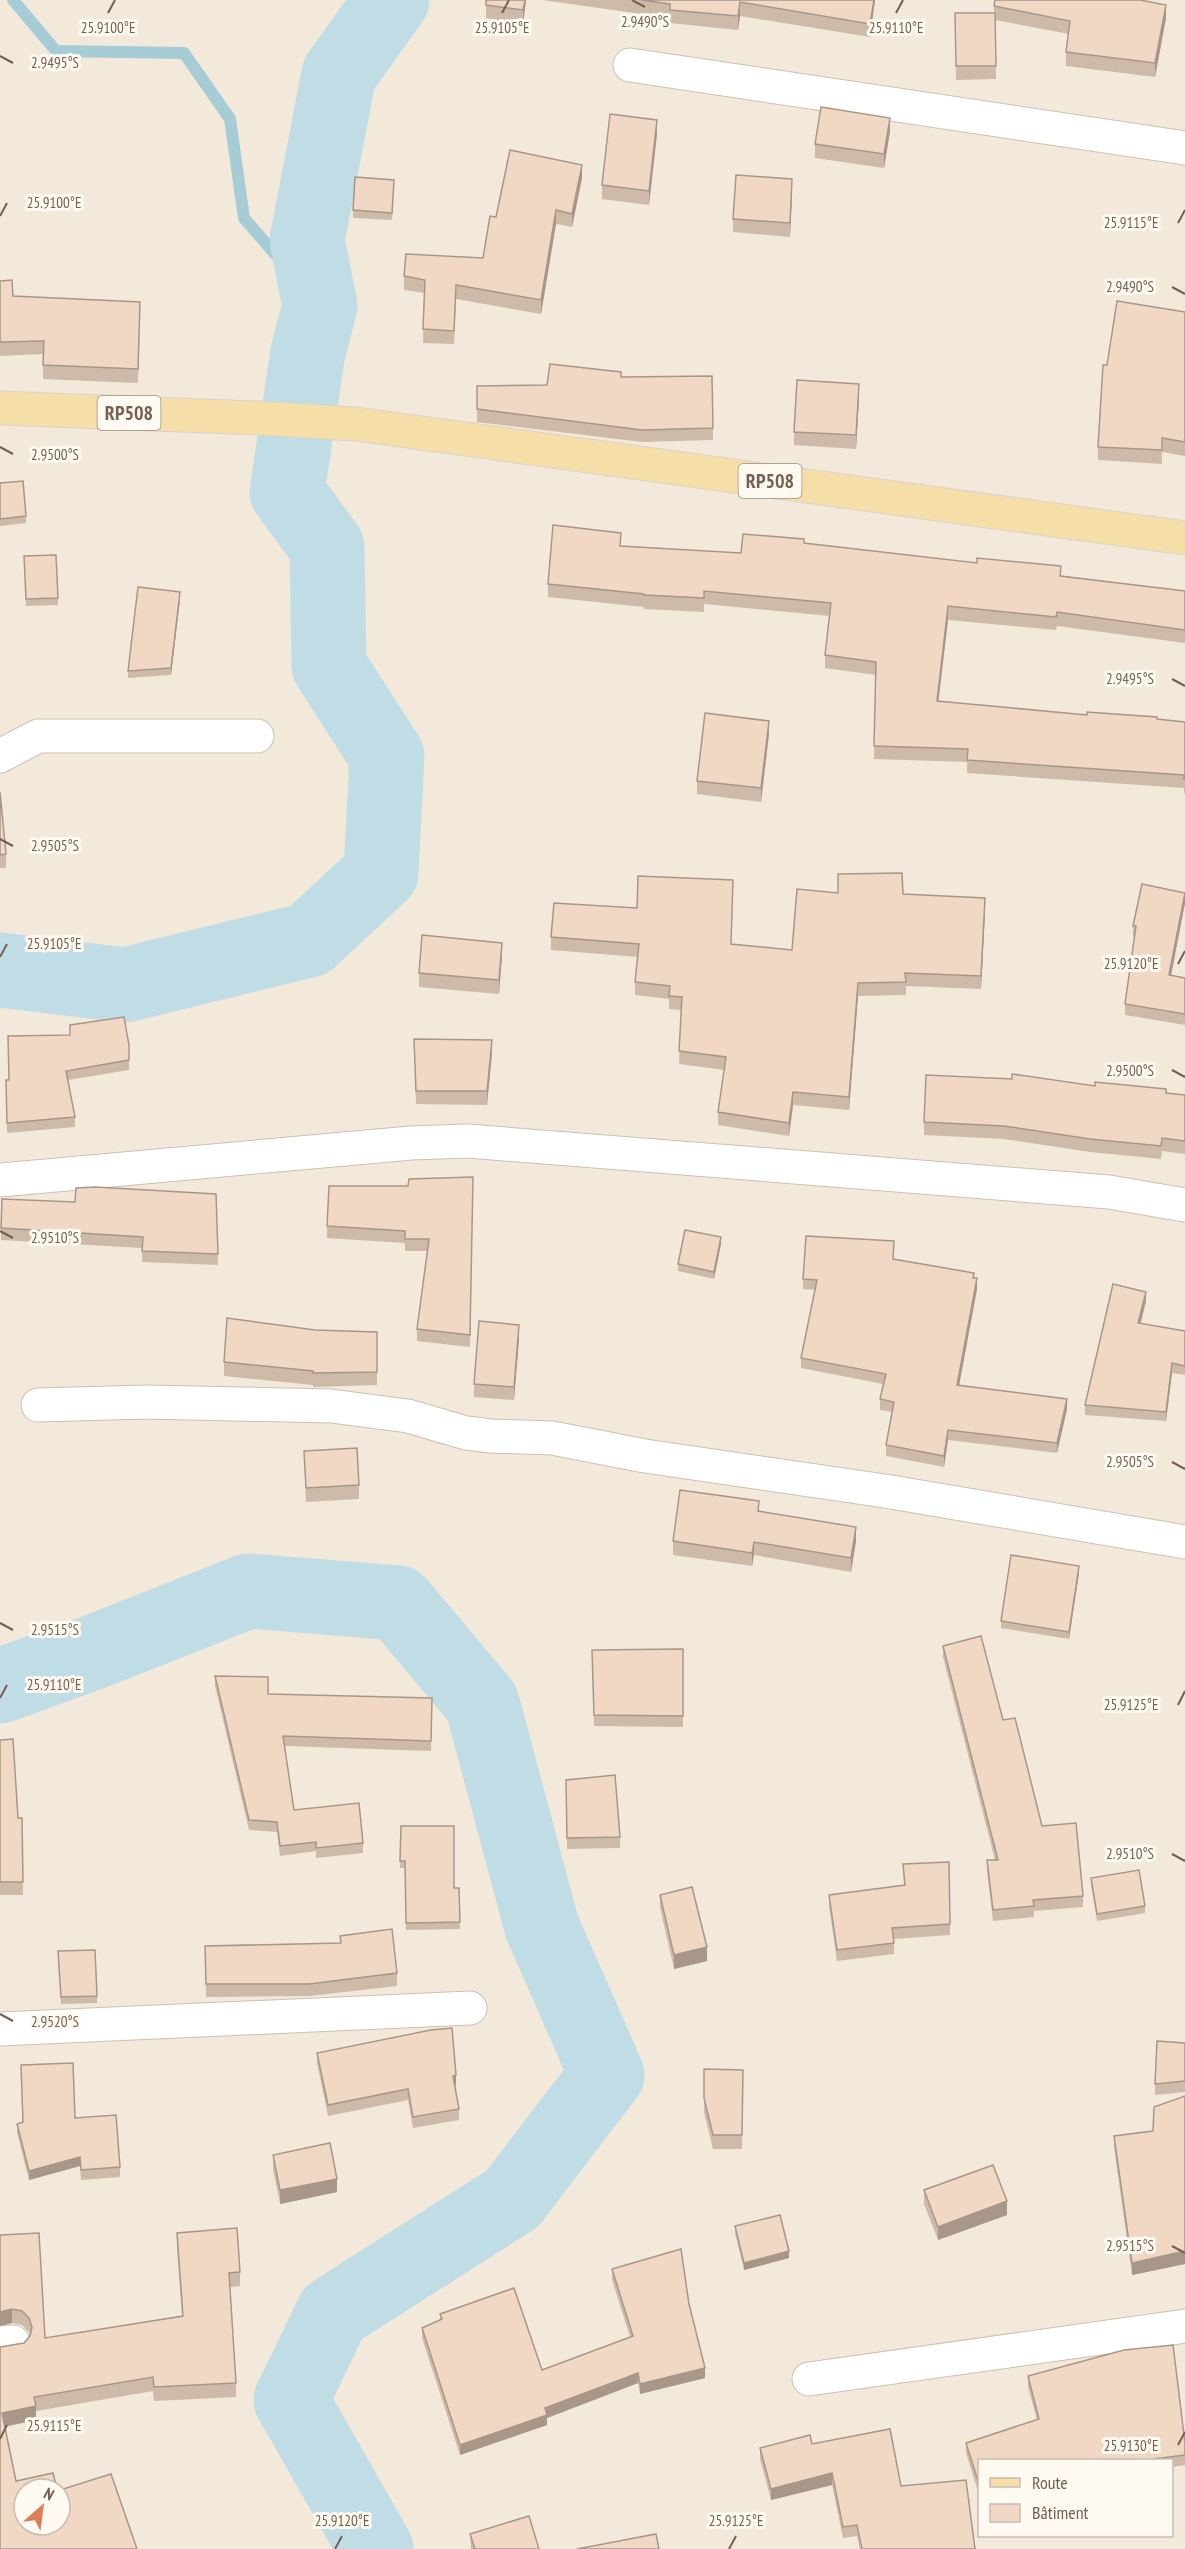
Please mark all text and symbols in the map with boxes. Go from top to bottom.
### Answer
text: 2.9490°S [621,12,669,31]
text: 25.9100°E [81,18,135,37]
text: 25.9105°E [475,18,529,37]
text: 25.9110°E [869,18,923,37]
text: 2.9495°S [31,53,79,72]
text: 25.9100°E [27,193,81,212]
text: 25.9115°E [1104,213,1158,232]
text: 2.9490°S [1106,277,1154,296]
road number: RP508 [98,396,160,430]
text: 2.9500°S [31,445,79,464]
road number: RP508 [738,464,802,498]
text: 2.9495°S [1106,669,1154,688]
text: 2.9505°S [31,836,79,855]
text: 25.9105°E [27,934,81,953]
text: 25.9120°E [1104,954,1158,973]
text: 2.9500°S [1106,1061,1154,1080]
text: 2.9510°S [31,1228,79,1247]
text: 2.9505°S [1106,1452,1154,1471]
text: 2.9515°S [31,1620,79,1639]
text: 25.9110°E [27,1675,81,1694]
text: 25.9125°E [1104,1695,1158,1714]
text: 2.9510°S [1106,1844,1154,1863]
text: 2.9520°S [31,2012,79,2031]
text: 2.9515°S [1106,2236,1154,2255]
text: 25.9115°E [27,2416,81,2435]
text: 25.9130°E [1104,2436,1158,2455]
legend [978,2459,1173,2537]
text: Route [1032,2471,1068,2494]
north arrow [12,2477,72,2537]
text: N [41,2483,58,2505]
text: Bâtiment [1032,2501,1089,2524]
text: 25.9120°E [315,2511,369,2530]
text: 25.9125°E [709,2511,763,2530]

